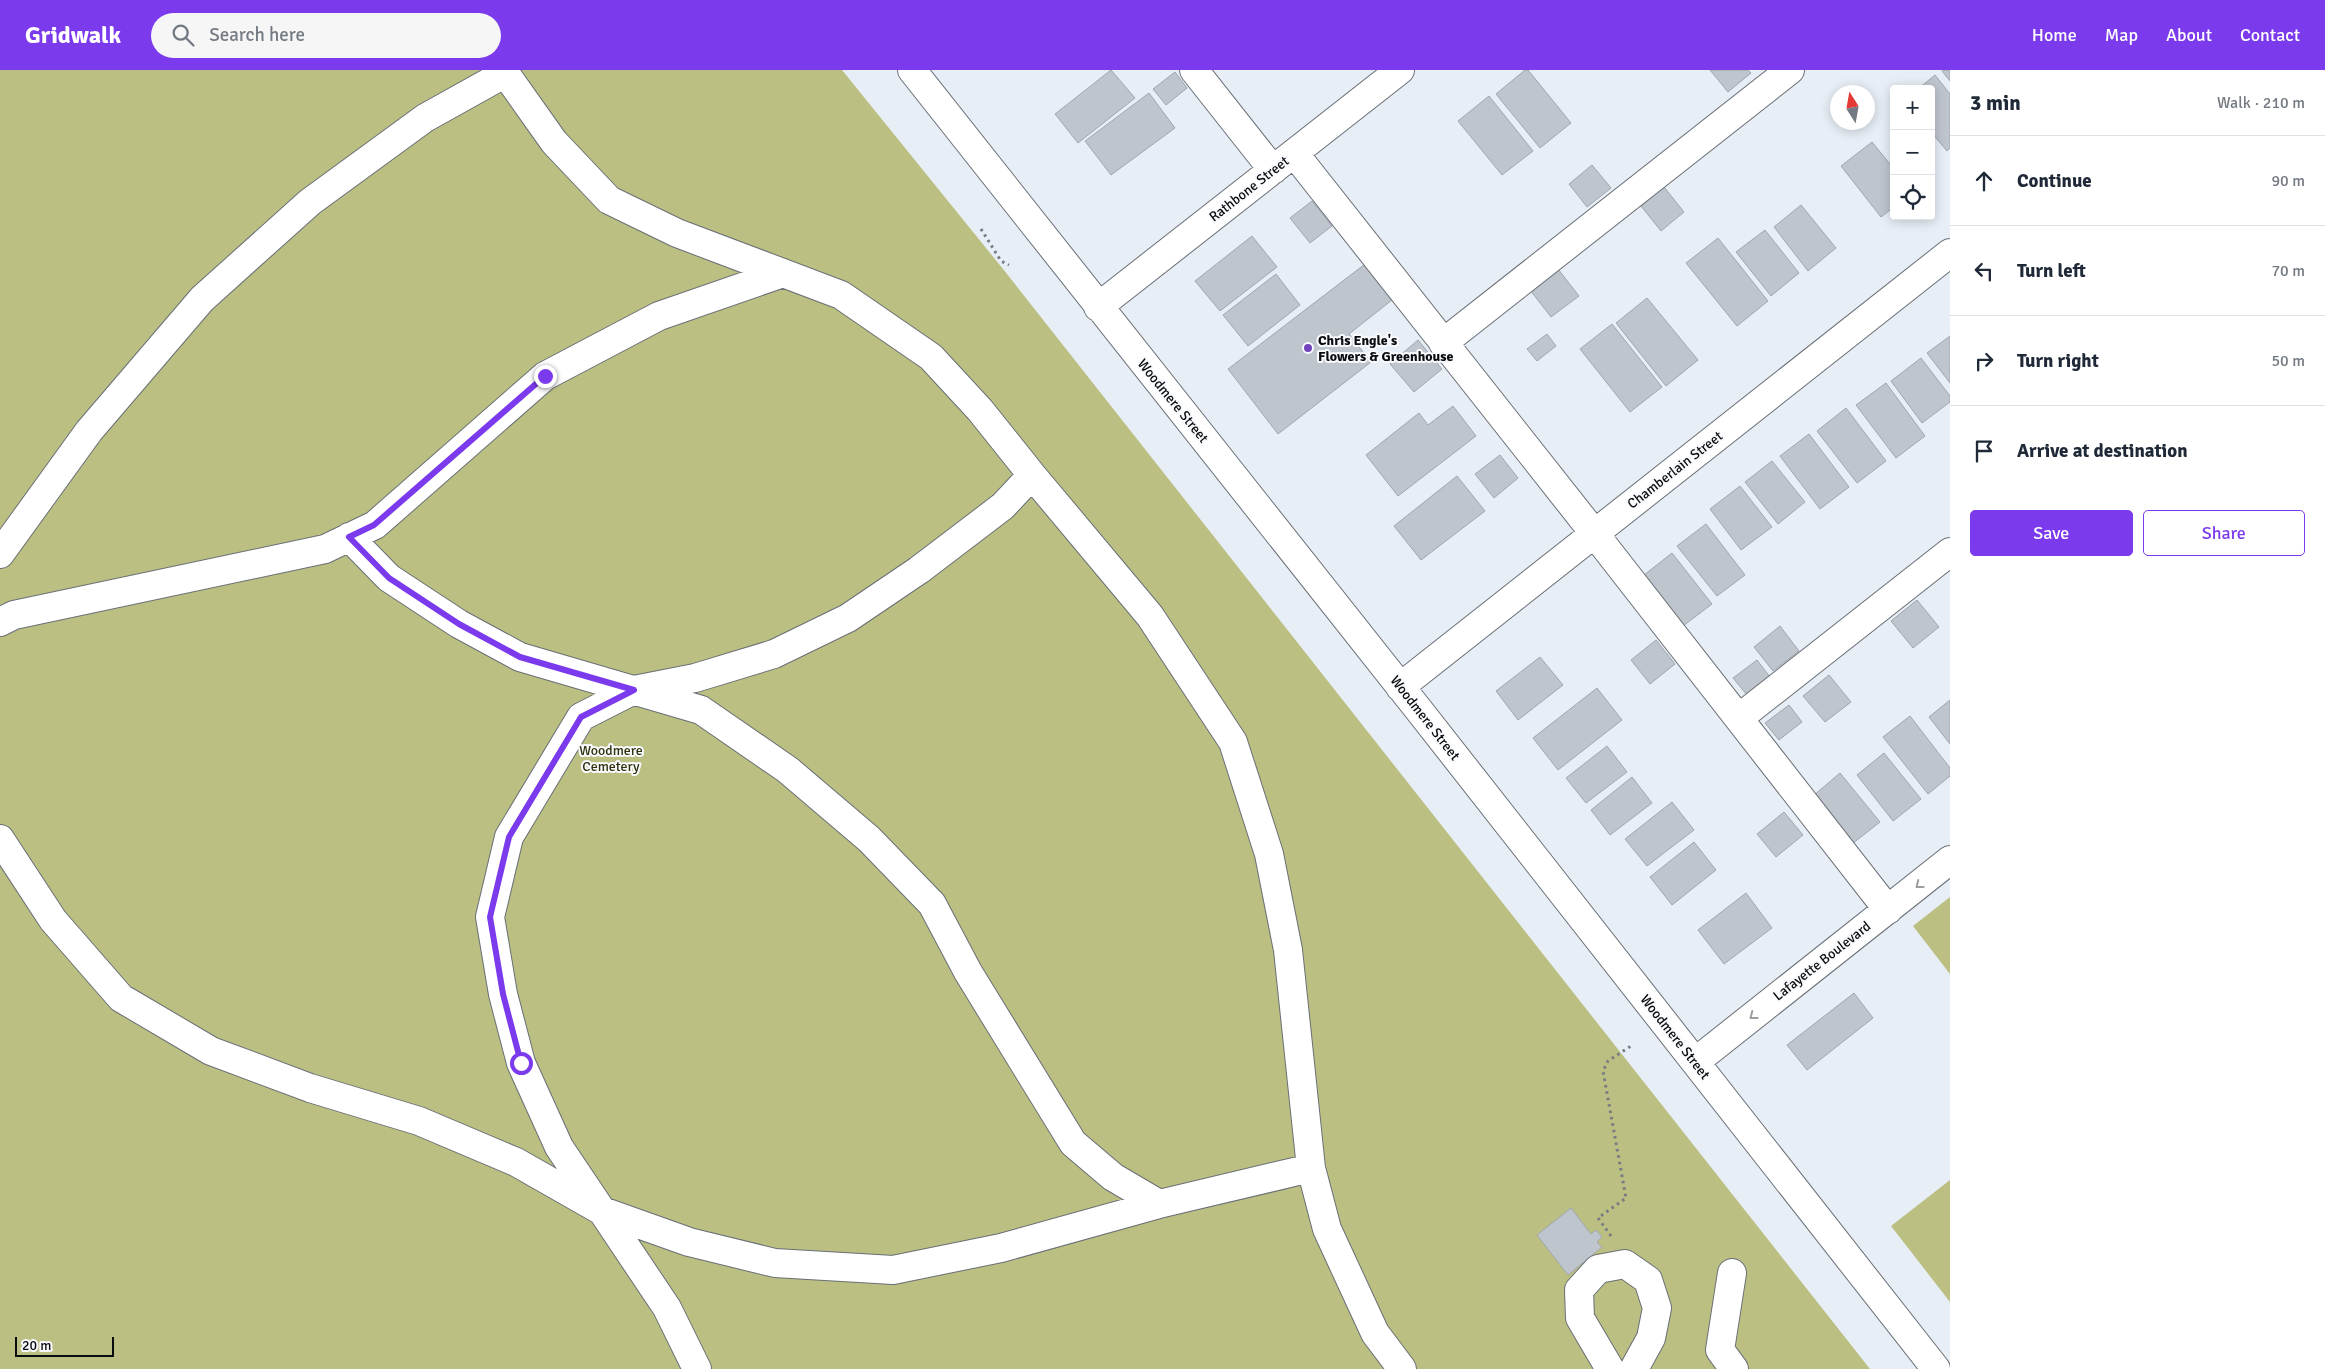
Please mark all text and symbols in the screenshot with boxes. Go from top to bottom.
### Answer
search box [151,13,501,58]
text: Gridwalk [25,20,121,50]
icon: search [169,21,197,49]
text: Search here [209,23,305,47]
text: Home [2032,24,2077,46]
text: Map [2105,24,2138,46]
text: About [2166,24,2212,46]
text: Contact [2240,24,2300,46]
north arrow [1830,85,1875,130]
map controls [1890,85,1935,220]
button: + [1890,85,1935,130]
text: 3 min [1970,90,2021,116]
text: Walk · 210 m [2217,93,2305,113]
button: − [1890,130,1935,175]
street label: Rathbone Street [1206,152,1292,225]
icon: ahead [1970,167,1998,195]
text: Continue [2017,169,2092,193]
text: 90 m [2271,171,2305,191]
button: locate [1890,175,1935,220]
icon: left [1970,257,1998,285]
text: Turn left [2017,259,2086,283]
text: 70 m [2271,261,2305,281]
place label: Chris Engle's Flowers & Greenhouse [1318,332,1453,365]
marker: Chris Engle's Flowers & Greenhouse [1302,342,1314,354]
icon: right [1970,347,1998,375]
text: Turn right [2017,349,2099,373]
text: 50 m [2271,351,2305,371]
street label: Woodmere Street [1134,356,1212,446]
route end [534,365,557,388]
street label: Chamberlain Street [1624,427,1726,512]
icon: arrive [1970,437,1998,465]
text: Arrive at destination [2017,439,2188,463]
button: Save [1970,510,2133,556]
button: Share [2143,510,2305,556]
street label: Woodmere Street [1387,672,1463,764]
park label: Woodmere Cemetery [579,742,643,775]
one-way arrow [1916,879,1925,887]
street label: Lafayette Boulevard [1770,918,1874,1004]
street label: Woodmere Street [1637,991,1713,1083]
one-way arrow [1750,1010,1759,1018]
route start [510,1052,533,1075]
scale bar [15,1334,114,1357]
text: 20 m [22,1337,51,1354]

